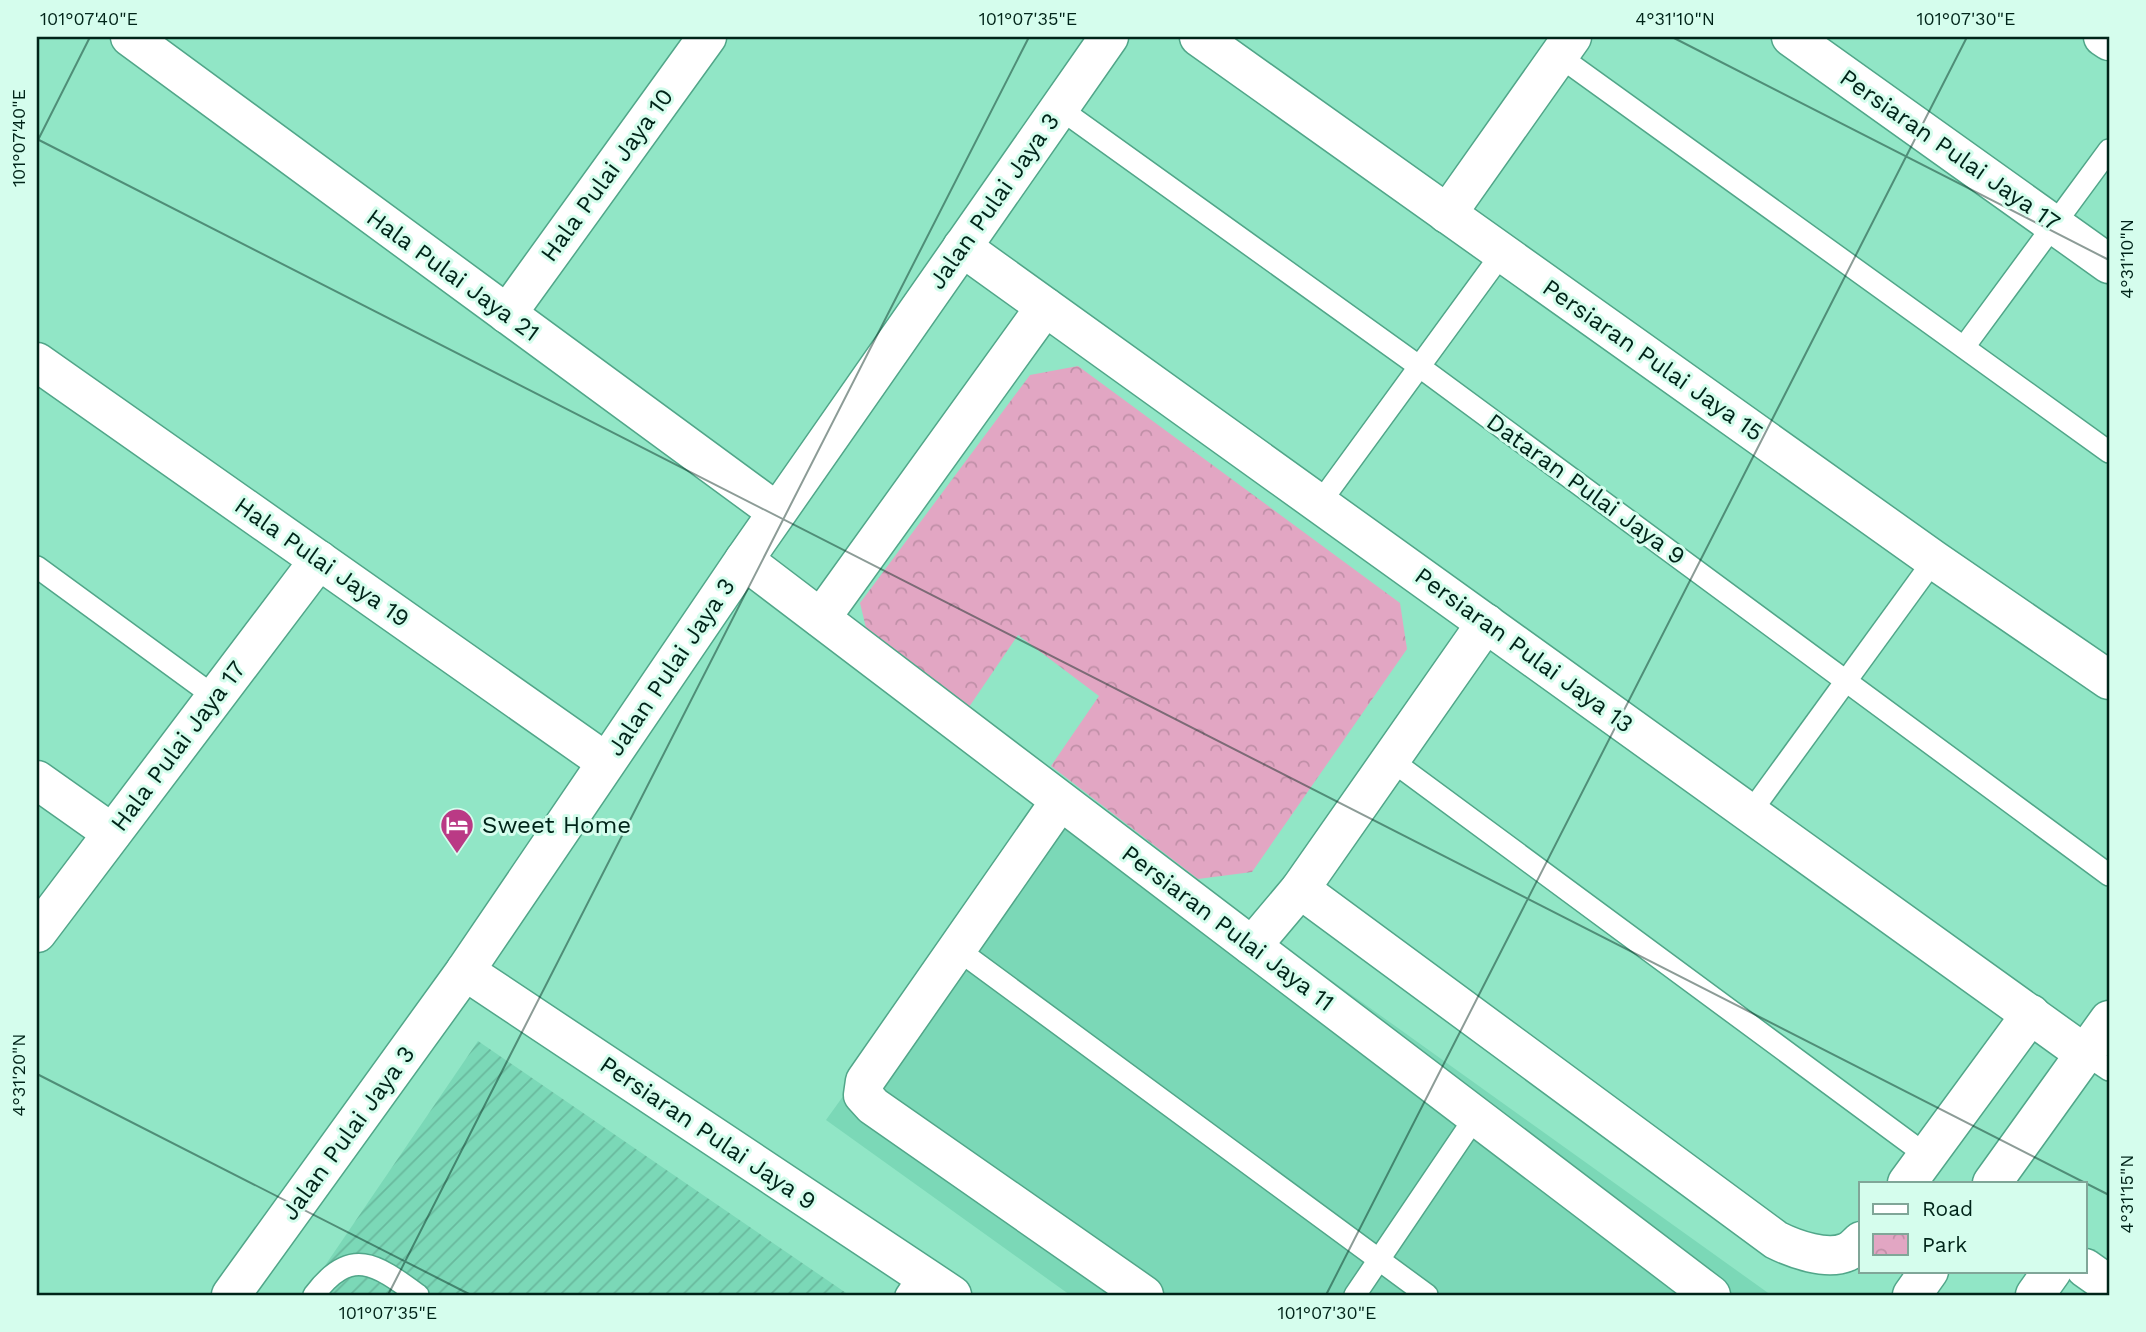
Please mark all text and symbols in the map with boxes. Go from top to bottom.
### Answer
text: 101°07'40"E [40,8,138,29]
text: 101°07'35"E [979,8,1077,29]
text: 4°31'10"N [1635,8,1715,29]
text: 101°07'30"E [1916,8,2016,29]
street label: Persiaran Pulai Jaya 17 [1835,63,2065,237]
street label: Hala Pulai Jaya 10 [535,83,679,267]
text: 101°07'40"E [8,89,29,187]
street label: Jalan Pulai Jaya 3 [923,108,1065,294]
street label: Hala Pulai Jaya 21 [361,203,545,347]
text: 4°31'10"N [2116,219,2137,299]
street label: Persiaran Pulai Jaya 15 [1537,273,1769,447]
street label: Dataran Pulai Jaya 9 [1481,408,1691,570]
street label: Hala Pulai Jaya 19 [229,491,415,633]
street label: Persiaran Pulai Jaya 13 [1409,561,1639,739]
street label: Jalan Pulai Jaya 3 [601,573,741,761]
street label: Hala Pulai Jaya 17 [105,655,251,837]
hotel icon: Sweet Home [438,806,476,855]
place label: Sweet Home [482,811,631,839]
street label: Persiaran Pulai Jaya 11 [1116,839,1340,1017]
text: 4°31'20"N [8,1033,29,1117]
street label: Jalan Pulai Jaya 3 [275,1040,421,1226]
street label: Persiaran Pulai Jaya 9 [595,1050,821,1216]
text: 4°31'15"N [2116,1155,2137,1233]
legend [1859,1182,2086,1272]
text: Road [1922,1196,1973,1221]
text: Park [1922,1232,1967,1257]
text: 101°07'35"E [339,1302,437,1323]
text: 101°07'30"E [1277,1302,1377,1323]

